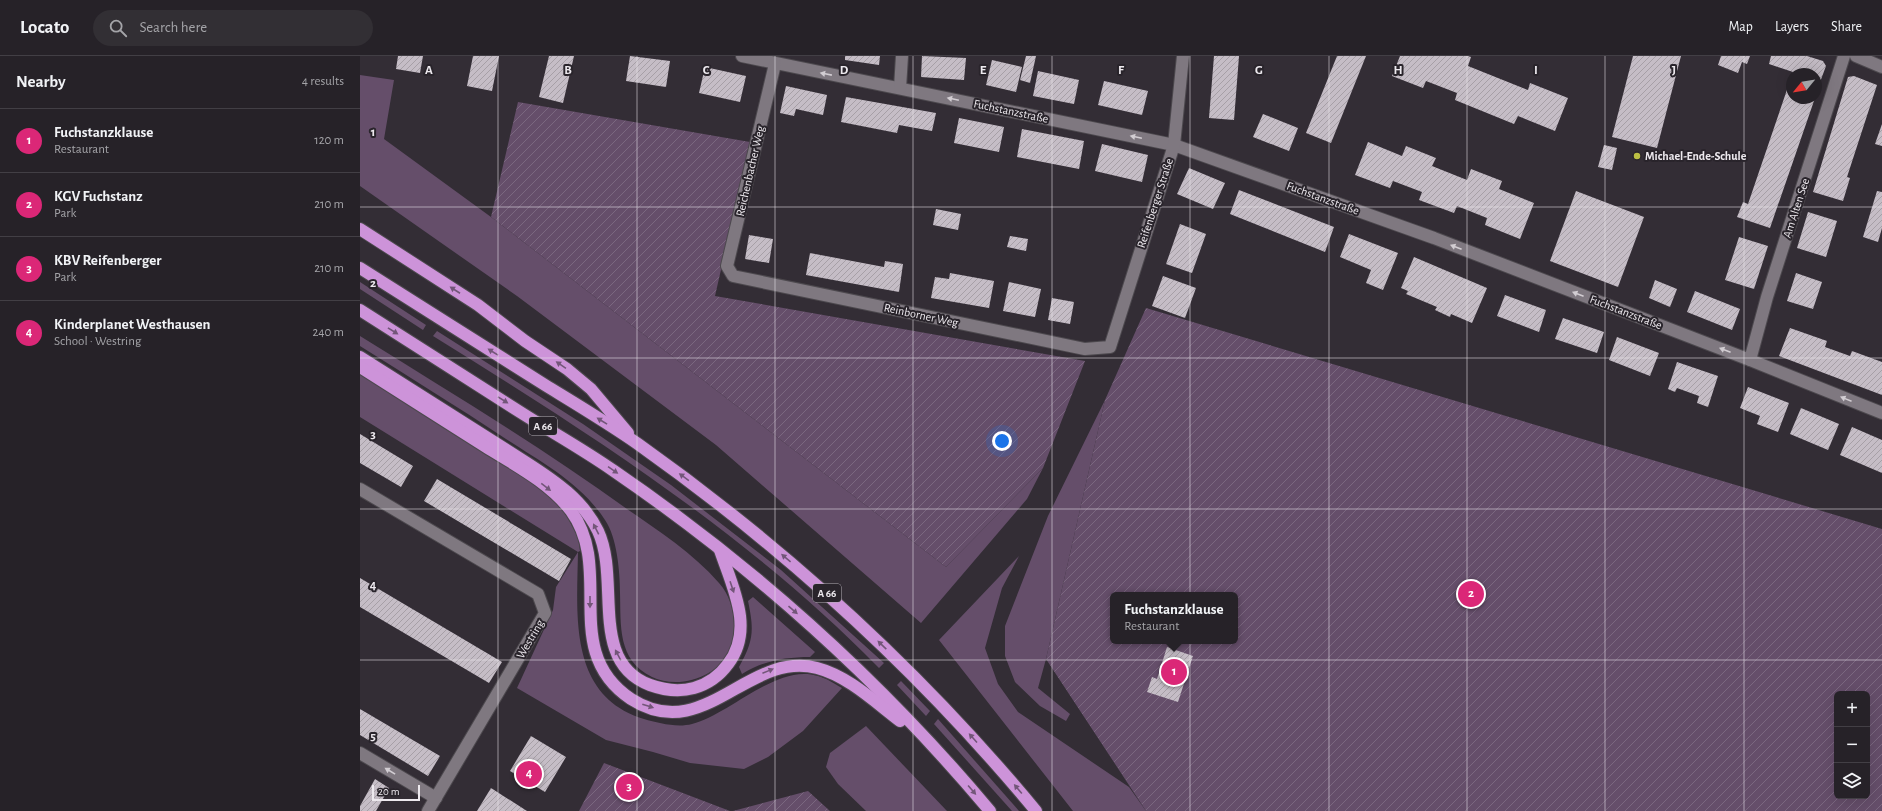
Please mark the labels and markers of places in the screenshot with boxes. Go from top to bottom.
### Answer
place label: Michael-Ende-Schule [1645,150,1747,162]
marker: Michael-Ende-Schule [1632,151,1642,161]
pin: 2 [1458,579,1484,609]
pin: 1 [1161,657,1187,687]
pin: 4 [516,759,542,789]
pin: 3 [616,772,642,802]

